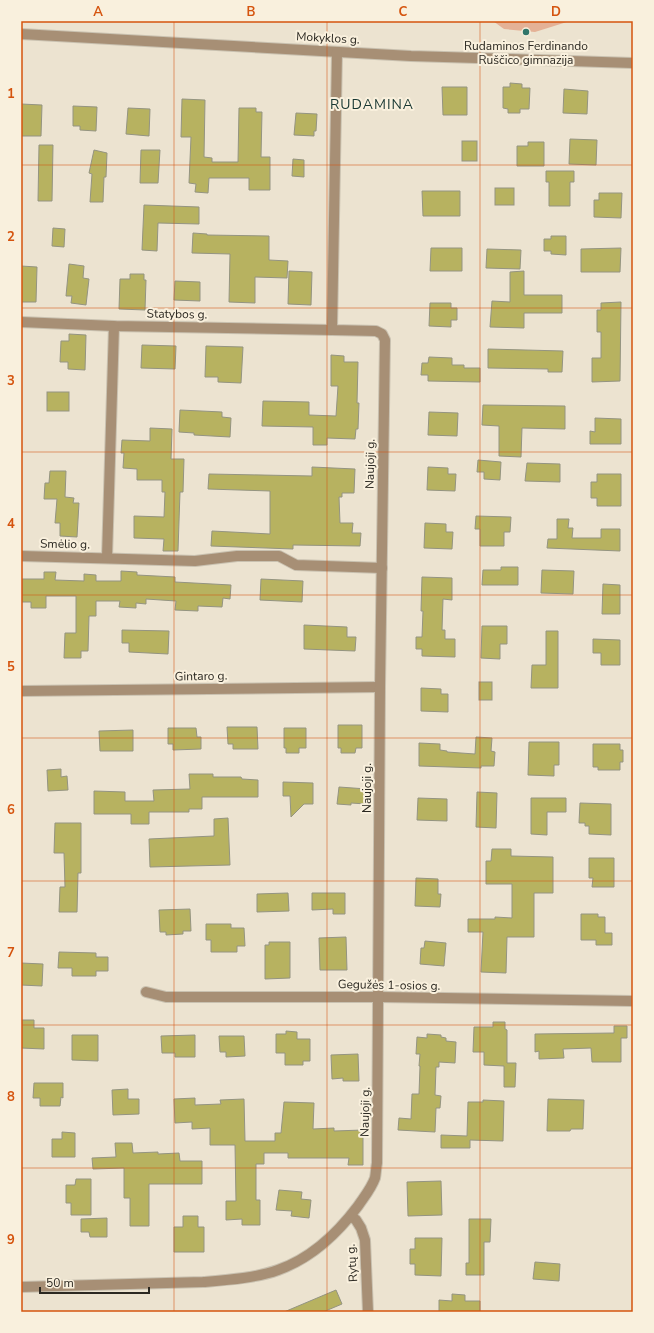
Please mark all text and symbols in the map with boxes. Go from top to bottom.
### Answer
text: A [93,3,103,21]
text: B [247,3,256,21]
text: C [399,3,408,21]
text: D [551,3,561,21]
marker: Rudaminos Ferdinando Ruščico gimnazija [521,27,531,37]
street label: Mokyklos g. [296,28,360,48]
place label: Rudaminos Ferdinando Ruščico gimnazija [464,38,588,68]
text: 1 [7,85,15,103]
district label: RUDAMINA [330,95,414,114]
text: 2 [7,228,15,246]
street label: Statybos g. [147,305,207,323]
text: 3 [7,372,15,390]
street label: Naujoji g. [362,439,378,489]
text: 4 [7,515,15,533]
street label: Smėlio g. [40,536,90,552]
text: 5 [7,658,15,676]
street label: Gintaro g. [175,668,227,684]
street label: Naujoji g. [359,763,375,813]
text: 6 [7,801,15,819]
text: 7 [7,944,15,962]
street label: Gegužės 1-osios g. [338,976,440,994]
street label: Naujoji g. [357,1087,373,1137]
text: 8 [7,1088,15,1106]
text: 9 [7,1231,15,1249]
street label: Rytų g. [343,1243,361,1283]
scale bar [40,1269,149,1295]
text: 50 m [46,1275,74,1291]

